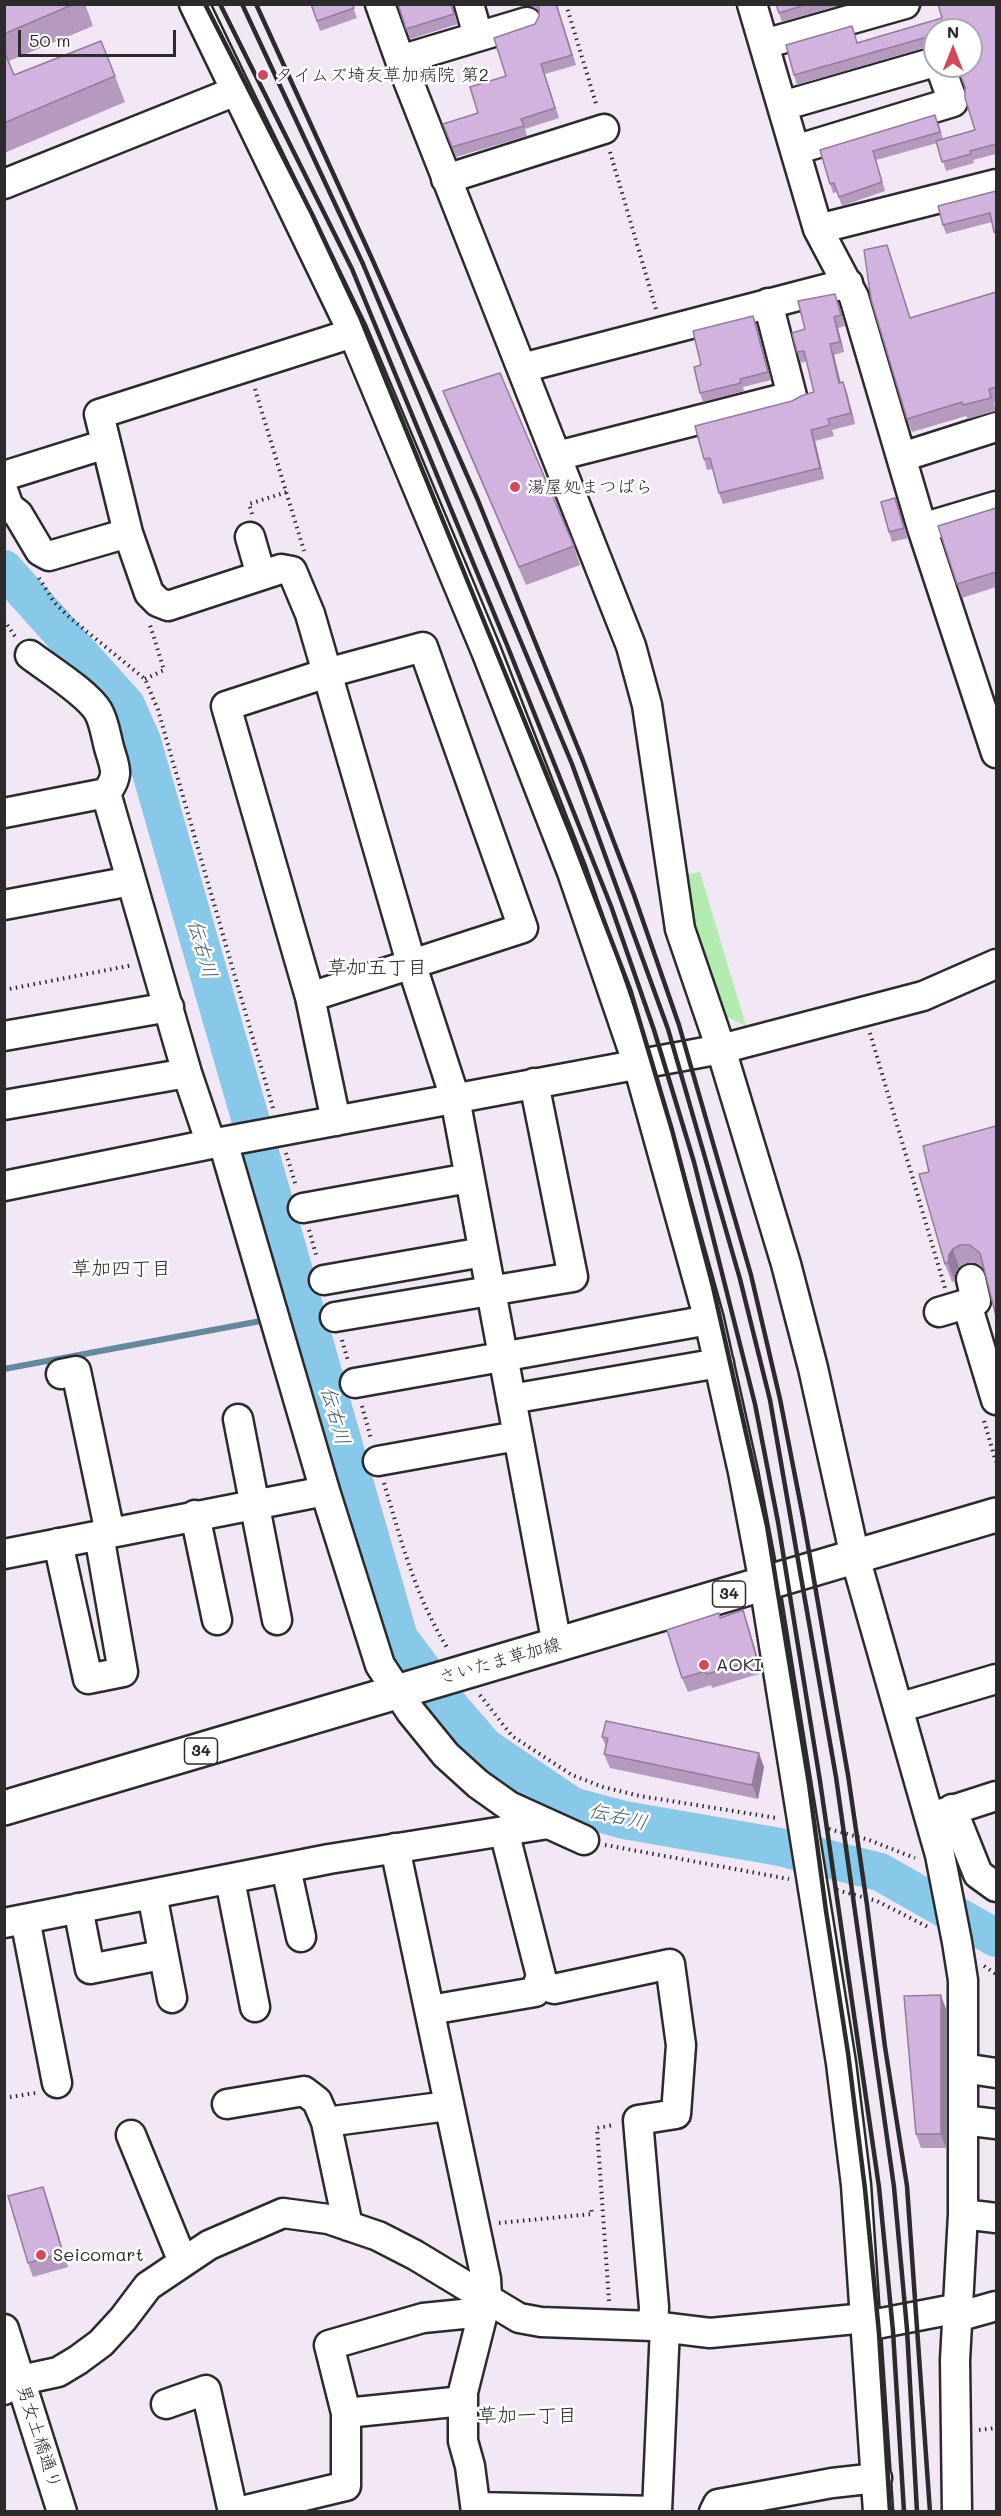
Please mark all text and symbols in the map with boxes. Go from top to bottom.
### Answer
scale bar [21,18,178,56]
north arrow [923,18,983,78]
text: N [947,21,959,42]
text: 50 m [29,28,71,52]
place label: タイムズ埼友草加病院 第2 [275,64,489,86]
marker: タイムズ埼友草加病院 第2 [256,68,270,82]
place label: 湯屋処まつばら [527,476,653,498]
marker: 湯屋処まつばら [508,480,522,494]
water label: 伝右川 [182,917,222,981]
district label: 草加五丁目 [327,956,427,980]
district label: 草加四丁目 [71,1257,171,1281]
water label: 伝右川 [315,1384,355,1448]
road number: 34 [712,1581,746,1607]
street label: さいたま草加線 [436,1633,564,1689]
place label: AOKI [716,1654,762,1676]
marker: AOKI [697,1658,711,1672]
road number: 34 [184,1738,218,1764]
water label: 伝右川 [586,1799,650,1835]
place label: Seicomart [53,2244,144,2266]
marker: Seicomart [34,2248,48,2262]
street label: 男女土橋通り [12,2382,66,2492]
district label: 草加一丁目 [477,2404,577,2428]

